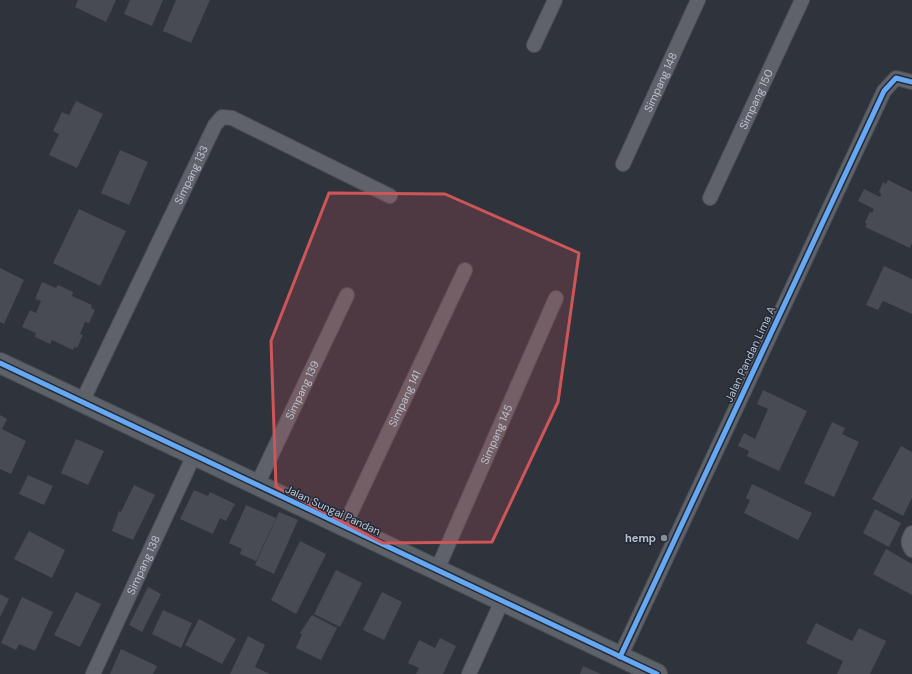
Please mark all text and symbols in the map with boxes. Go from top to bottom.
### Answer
street label: Simpang 148 [641,50,680,114]
street label: Simpang 150 [736,67,776,131]
street label: Simpang 133 [171,143,211,207]
street label: Jalan Pandan Lima A [722,304,778,404]
street label: Simpang 139 [282,358,322,422]
street label: Simpang 141 [385,368,424,429]
street label: Simpang 145 [477,402,516,467]
street label: Jalan Sungai Pandan [283,482,383,538]
place label: hemp [625,531,656,545]
street label: Simpang 138 [124,533,163,597]
marker: hemp [659,533,669,543]

